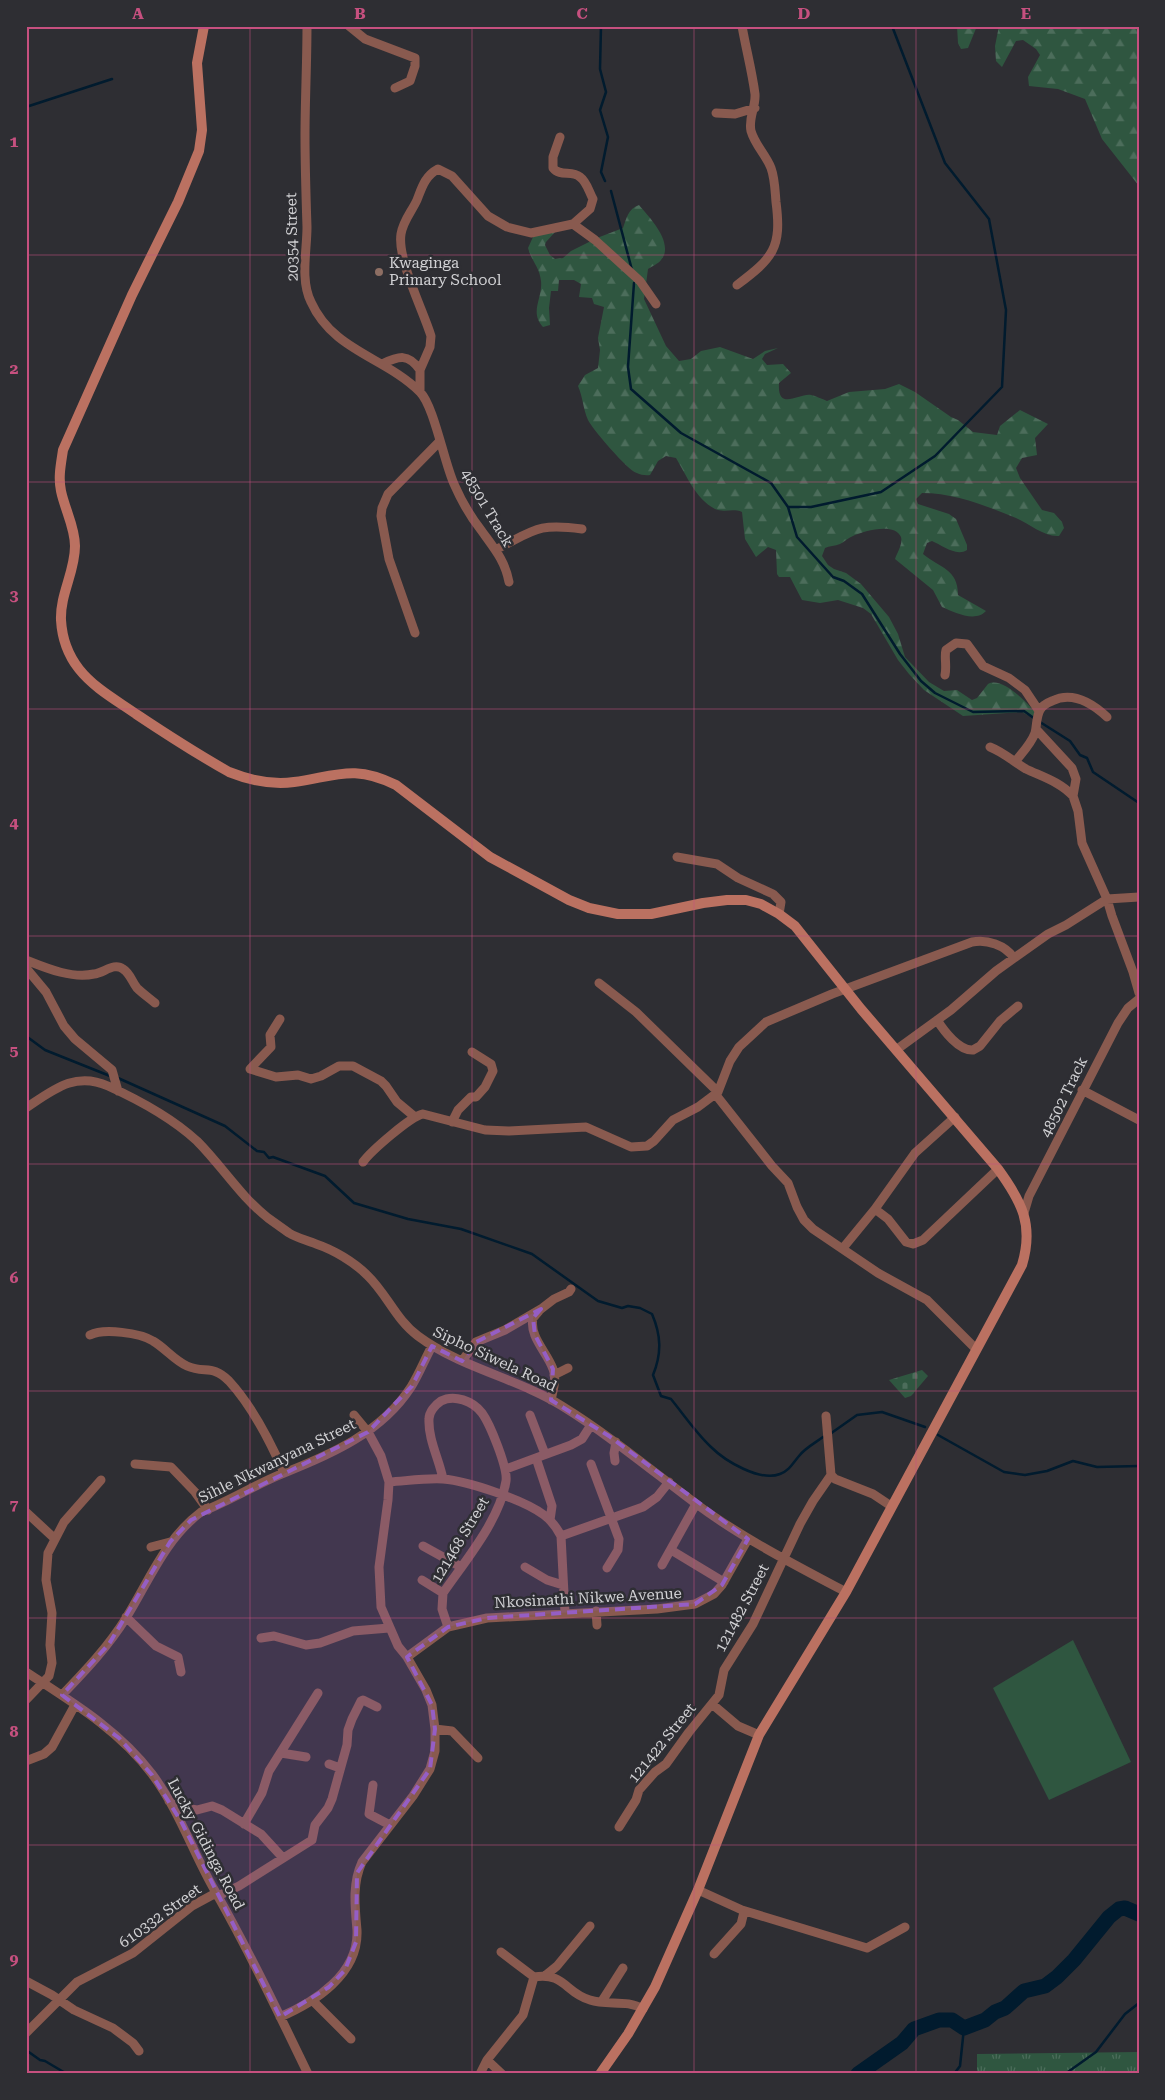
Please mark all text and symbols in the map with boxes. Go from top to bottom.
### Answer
text: A [132,4,144,23]
text: B [354,4,366,23]
text: C [576,4,588,23]
text: D [798,4,811,23]
text: E [1021,4,1031,23]
text: 1 [10,132,19,151]
street label: 20354 Street [282,192,302,282]
place label: Kwaginga Primary School [389,254,502,289]
marker: Kwaginga Primary School [373,266,385,278]
text: 2 [10,359,19,378]
street label: 48501 Track [457,466,518,551]
text: 3 [10,586,19,605]
text: 4 [10,813,19,832]
text: 5 [10,1041,19,1060]
street label: 48502 Track [1037,1053,1091,1140]
text: 6 [10,1268,19,1287]
street label: Sipho Siwela Road [430,1322,560,1396]
street label: Sihle Nkwanyana Street [195,1415,359,1507]
street label: 121468 Street [427,1493,493,1586]
text: 7 [10,1495,19,1514]
street label: 121482 Street [711,1561,773,1655]
street label: Nkosinathi Nikwe Avenue [494,1584,682,1612]
street label: 121422 Street [624,1699,700,1786]
text: 8 [10,1722,19,1741]
street label: Lucky Gidinga Road [164,1775,249,1913]
street label: 610332 Street [115,1880,205,1952]
text: 9 [10,1950,19,1969]

